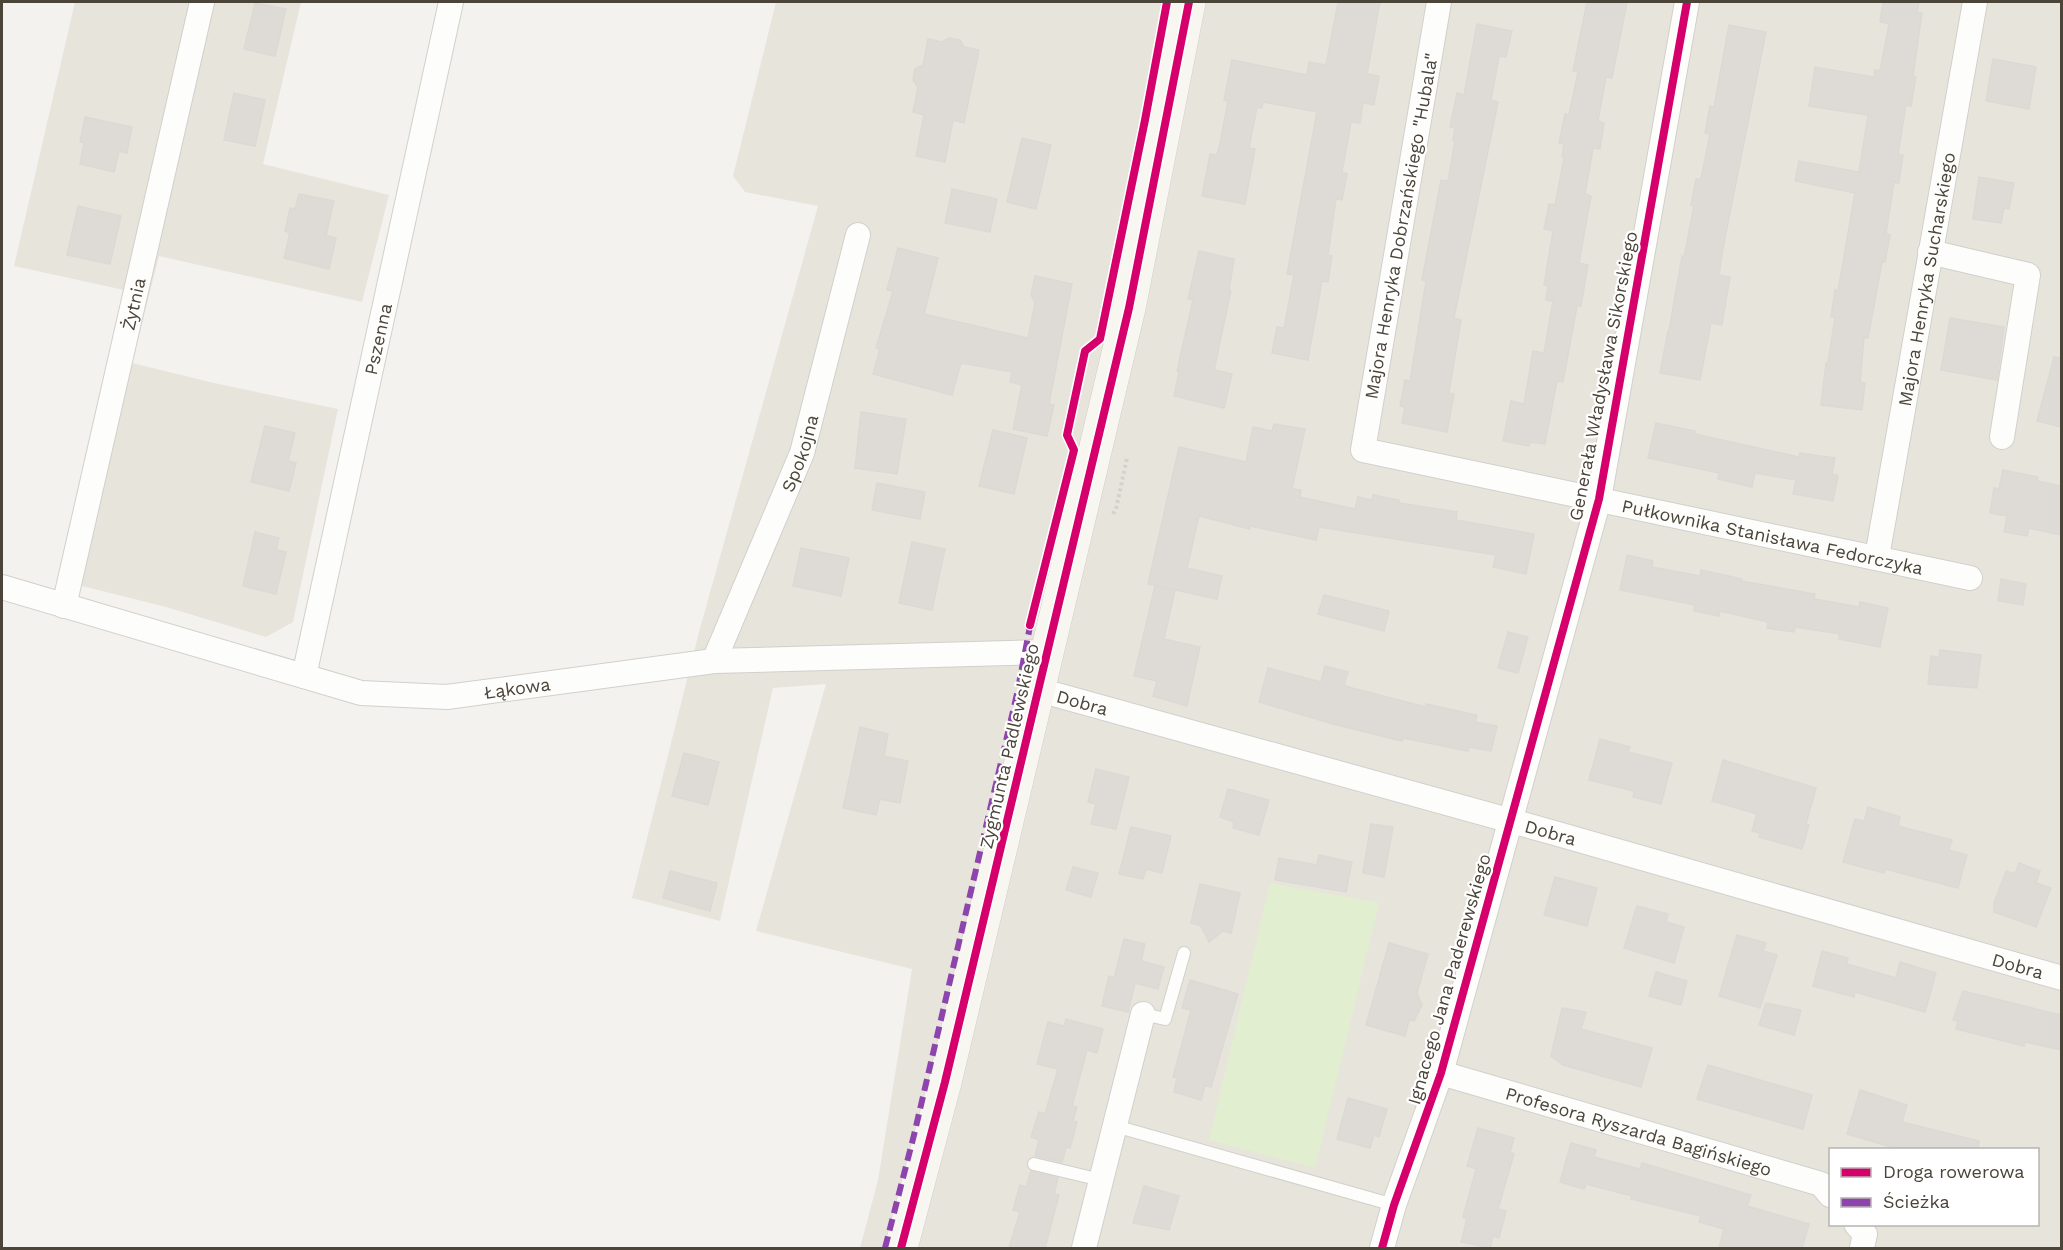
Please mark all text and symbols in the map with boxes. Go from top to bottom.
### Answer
street label: Majora Henryka Dobrzańskiego "Hubala" [1360,51,1442,401]
street label: Majora Henryka Sucharskiego [1893,151,1959,408]
street label: Generała Władysława Sikorskiego [1565,229,1641,523]
street label: Żytnia [117,275,149,332]
street label: Pszenna [359,301,396,377]
street label: Spokojna [776,412,822,495]
street label: Pułkownika Stanisława Fedorczyka [1620,494,1925,578]
street label: Zygmunta Padlewskiego [975,641,1043,851]
street label: Łąkowa [482,673,552,702]
street label: Dobra [1054,685,1110,719]
street label: Dobra [1523,815,1579,849]
street label: Ignacego Jana Paderewskiego [1403,851,1495,1107]
street label: Dobra [1990,948,2046,983]
street label: Profesora Ryszarda Bagińskiego [1503,1082,1774,1180]
legend [1829,1148,2039,1226]
text: Droga rowerowa [1883,1161,2025,1182]
text: Ścieżka [1883,1191,1950,1212]

